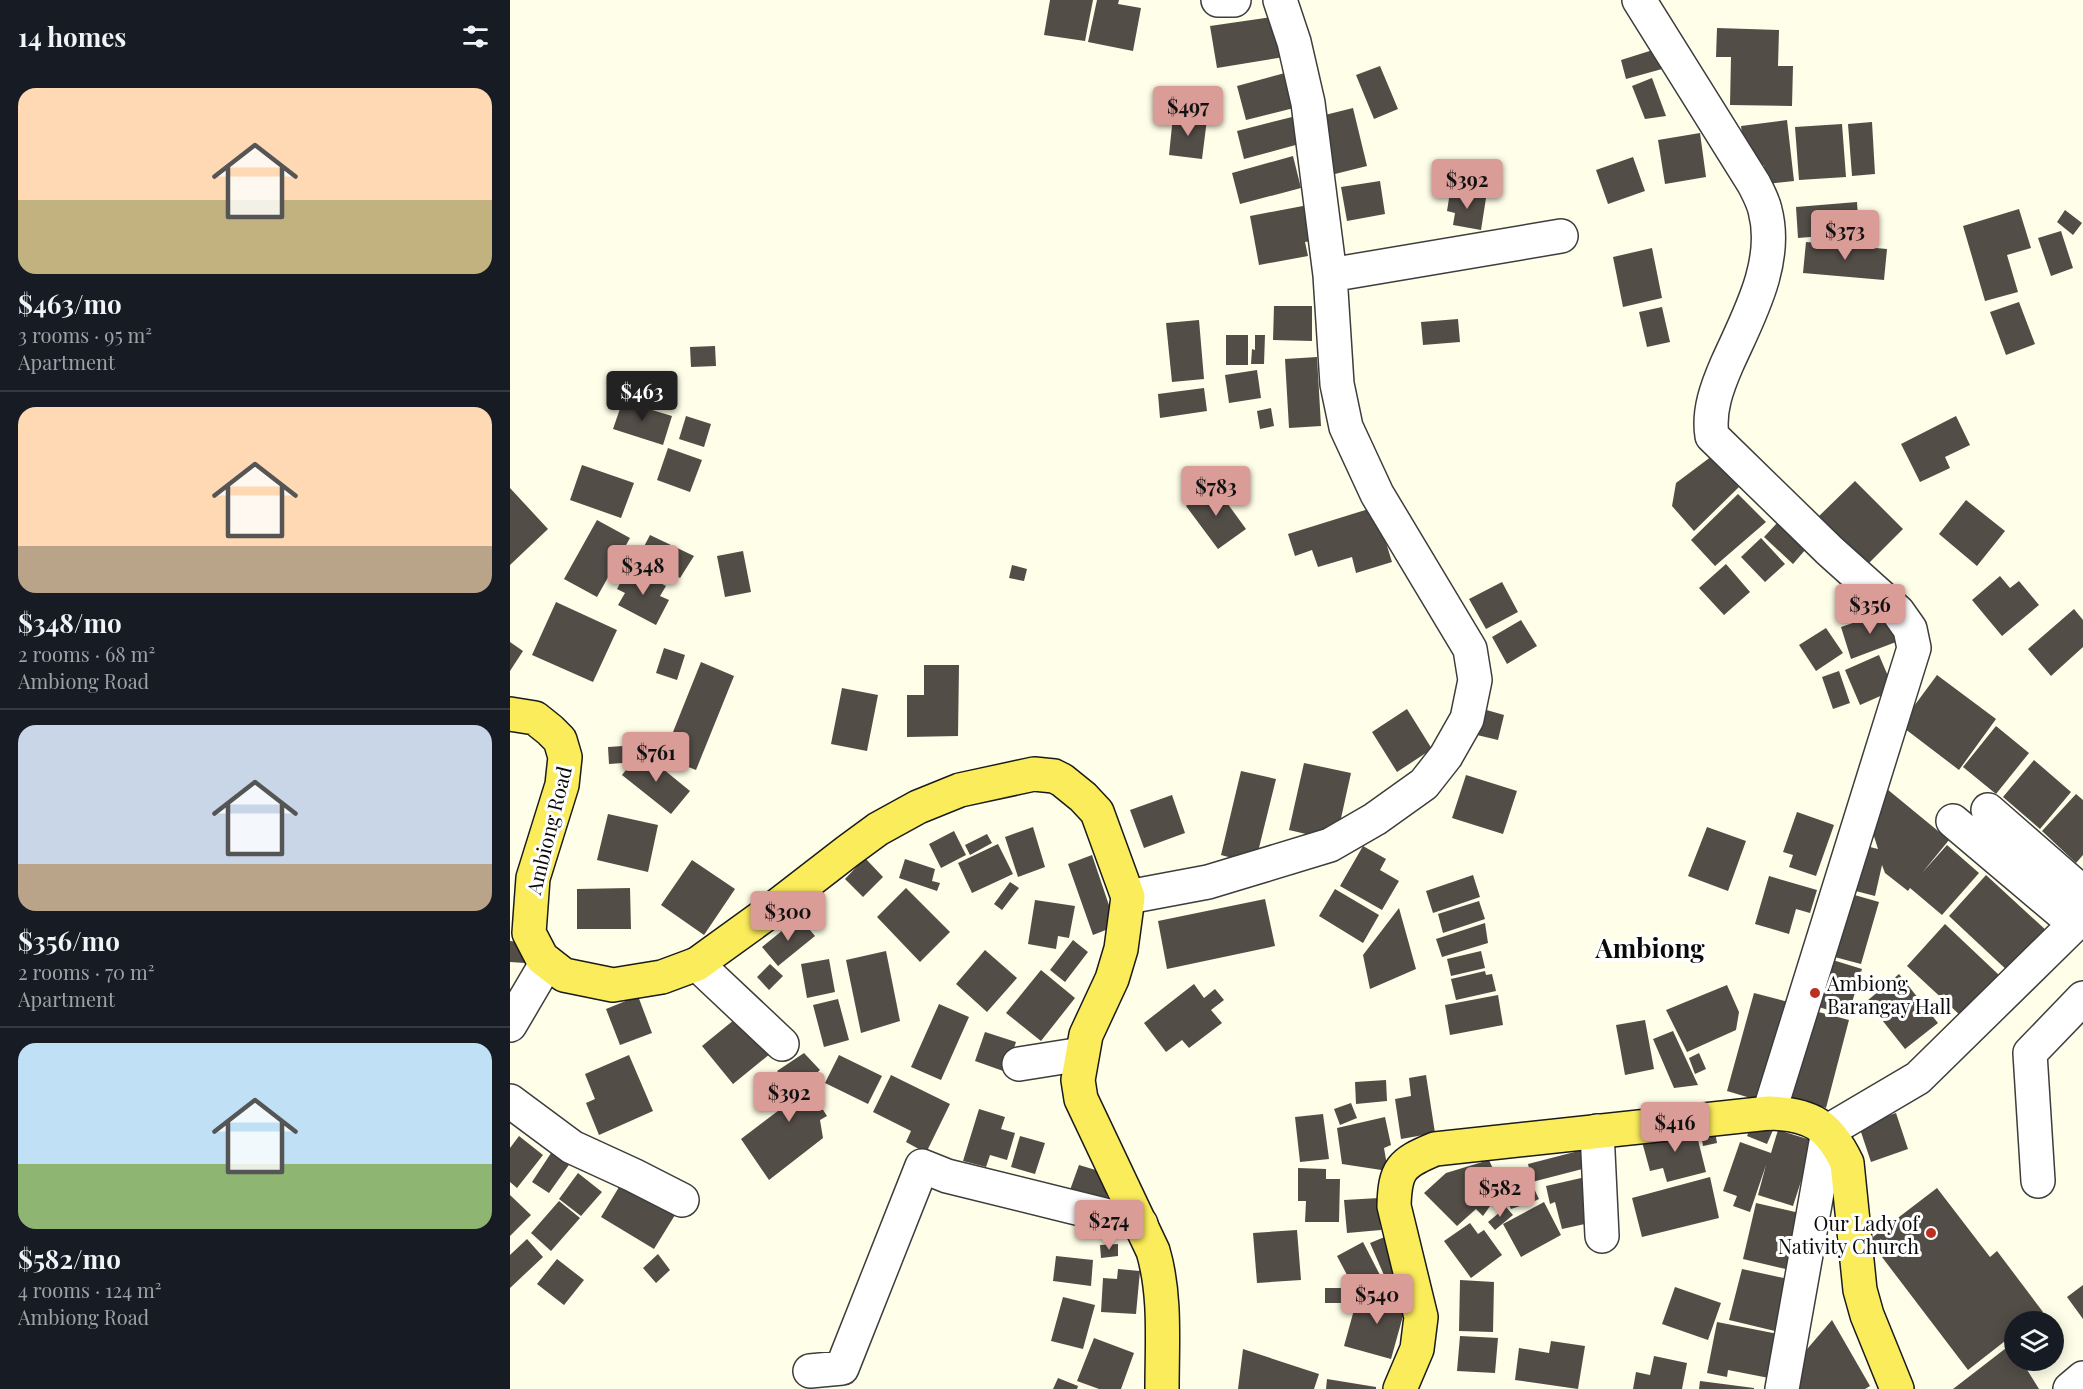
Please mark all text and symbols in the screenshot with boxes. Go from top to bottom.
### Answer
text: 14 homes [18,19,126,54]
icon: filters [459,20,492,53]
pin: $497 [1152,86,1224,137]
text: $497 [1167,92,1209,119]
icon: home [201,127,309,235]
pin: $392 [1431,159,1503,210]
text: $392 [1446,165,1488,192]
pin: $373 [1809,210,1881,261]
text: $373 [1825,216,1865,243]
text: $463/mo [18,286,122,321]
text: 3 rooms · 95 m² [18,321,152,348]
text: Apartment [18,348,115,375]
pin: $463 [606,371,678,422]
text: $463 [620,377,664,404]
icon: home [201,446,309,554]
pin: $783 [1180,466,1252,517]
text: $783 [1195,472,1237,499]
pin: $348 [607,545,679,596]
text: $348 [622,551,664,578]
pin: $356 [1834,584,1906,635]
text: $356 [1849,590,1891,617]
text: $348/mo [18,605,122,640]
text: 2 rooms · 68 m² [18,640,155,667]
text: Ambiong Road [18,667,149,694]
pin: $761 [620,732,692,783]
text: $761 [636,738,676,765]
street label: Ambiong Road [519,763,577,898]
icon: home [201,764,309,872]
pin: $300 [752,891,824,942]
text: $300 [765,897,811,924]
text: $356/mo [18,923,120,958]
district label: Ambiong [1594,930,1705,965]
text: 2 rooms · 70 m² [18,958,155,985]
place label: Ambiong Barangay Hall [1826,969,1951,1019]
text: Apartment [18,985,115,1012]
marker: Ambiong Barangay Hall [1808,986,1822,1000]
pin: $392 [753,1072,825,1123]
text: $392 [768,1078,810,1105]
icon: home [201,1082,309,1190]
pin: $416 [1639,1102,1711,1153]
text: $416 [1655,1108,1695,1135]
pin: $582 [1464,1167,1536,1218]
text: $582 [1479,1173,1521,1200]
pin: $274 [1073,1200,1145,1251]
text: $274 [1089,1206,1129,1233]
place label: Our Lady of Nativity Church [1778,1209,1920,1259]
marker: Our Lady of Nativity Church [1924,1226,1938,1240]
text: $582/mo [18,1241,121,1276]
pin: $540 [1341,1274,1413,1325]
text: 4 rooms · 124 m² [18,1276,162,1303]
text: $540 [1355,1280,1399,1307]
text: Ambiong Road [18,1303,149,1330]
map controls [2004,1311,2064,1371]
button: layers [2004,1311,2064,1371]

